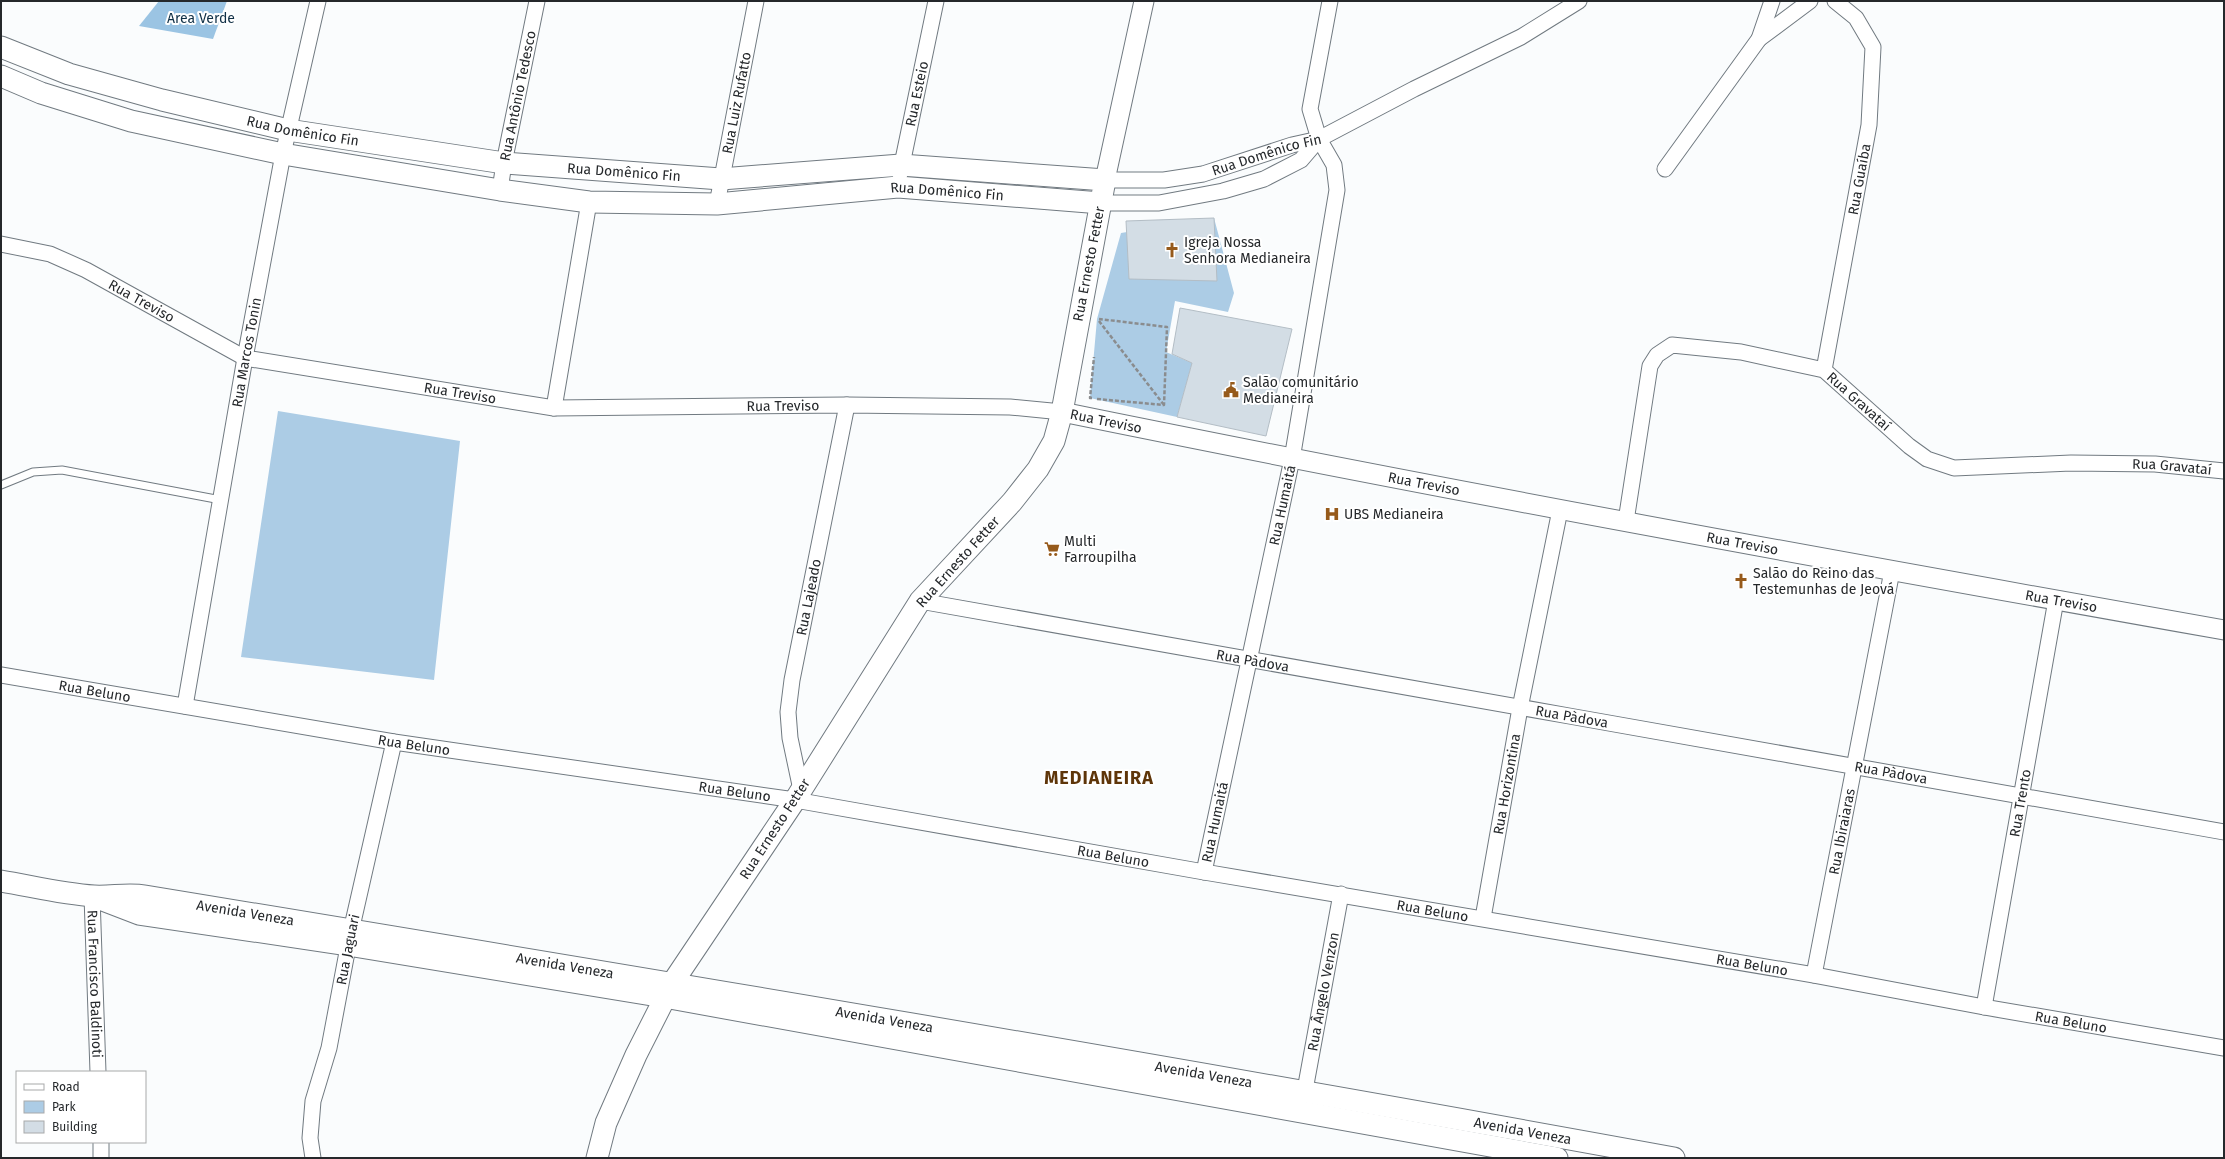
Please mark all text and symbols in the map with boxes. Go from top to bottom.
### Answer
park label: Area Verde [167,10,235,27]
street label: Rua Antônio Tedesco [496,29,539,162]
street label: Rua Luiz Rufatto [718,50,755,155]
street label: Rua Esteio [902,59,932,128]
street label: Rua Domênico Fin [245,112,360,149]
street label: Rua Domênico Fin [1209,130,1323,179]
street label: Rua Guaíba [1844,142,1874,216]
street label: Rua Domênico Fin [566,159,681,185]
street label: Rua Domênico Fin [889,178,1004,204]
street label: Rua Ernesto Fetter [1070,204,1109,323]
place label: Igreja Nossa Senhora Medianeira [1184,234,1311,267]
church icon: Igreja Nossa Senhora Medianeira [1163,241,1181,259]
street label: Rua Treviso [106,276,178,326]
street label: Rua Marcos Tonin [228,296,265,409]
street label: Rua Gravataí [1823,368,1894,434]
place label: Salão comunitário Medianeira [1243,374,1359,407]
street label: Rua Treviso [423,379,497,407]
public building icon: Salão comunitário Medianeira [1222,381,1240,399]
street label: Rua Treviso [746,397,819,415]
street label: Rua Treviso [1069,405,1144,437]
street label: Rua Gravataí [2132,455,2213,478]
street label: Rua Humaitá [1265,463,1299,547]
street label: Rua Treviso [1387,468,1461,499]
hospital icon: UBS Medianeira [1323,505,1341,523]
place label: UBS Medianeira [1344,506,1444,523]
street label: Rua Ernesto Fetter [913,512,1004,611]
street label: Rua Treviso [1705,528,1780,558]
place label: Multi Farroupilha [1064,533,1137,566]
supermarket icon: Multi Farroupilha [1043,540,1061,558]
street label: Rua Lajeado [793,557,825,637]
place label: Salão do Reino das Testemunhas de Jeová [1753,565,1894,598]
church icon: Salão do Reino das Testemunhas de Jeová [1732,572,1750,590]
street label: Rua Treviso [2024,586,2099,616]
street label: Rua Pàdova [1215,646,1291,675]
street label: Rua Beluno [57,676,132,705]
street label: Rua Pàdova [1534,702,1610,731]
street label: Rua Beluno [377,731,451,759]
street label: Rua Horizontina [1489,732,1524,836]
street label: Rua Pàdova [1853,758,1929,787]
district label: MEDIANEIRA [1044,767,1154,789]
street label: Rua Trento [2006,768,2034,838]
street label: Rua Ernesto Fetter [736,775,814,883]
street label: Rua Beluno [698,778,772,805]
street label: Rua Humaitá [1198,780,1231,864]
street label: Rua Ibiraiaras [1825,787,1858,876]
street label: Rua Beluno [1076,841,1151,871]
street label: Avenida Veneza [195,896,295,929]
street label: Rua Beluno [1395,896,1470,925]
street label: Rua Francisco Baldinoti [84,909,106,1058]
street label: Rua Jaguari [333,912,363,986]
street label: Rua Ângelo Venzon [1304,931,1342,1053]
street label: Avenida Veneza [515,949,615,982]
street label: Rua Beluno [1715,950,1789,979]
street label: Avenida Veneza [834,1003,935,1036]
street label: Rua Beluno [2034,1007,2108,1036]
street label: Avenida Veneza [1154,1057,1254,1091]
legend [16,1071,146,1143]
text: Road [52,1080,80,1094]
text: Park [52,1100,76,1114]
street label: Avenida Veneza [1473,1114,1573,1148]
text: Building [52,1120,98,1134]

